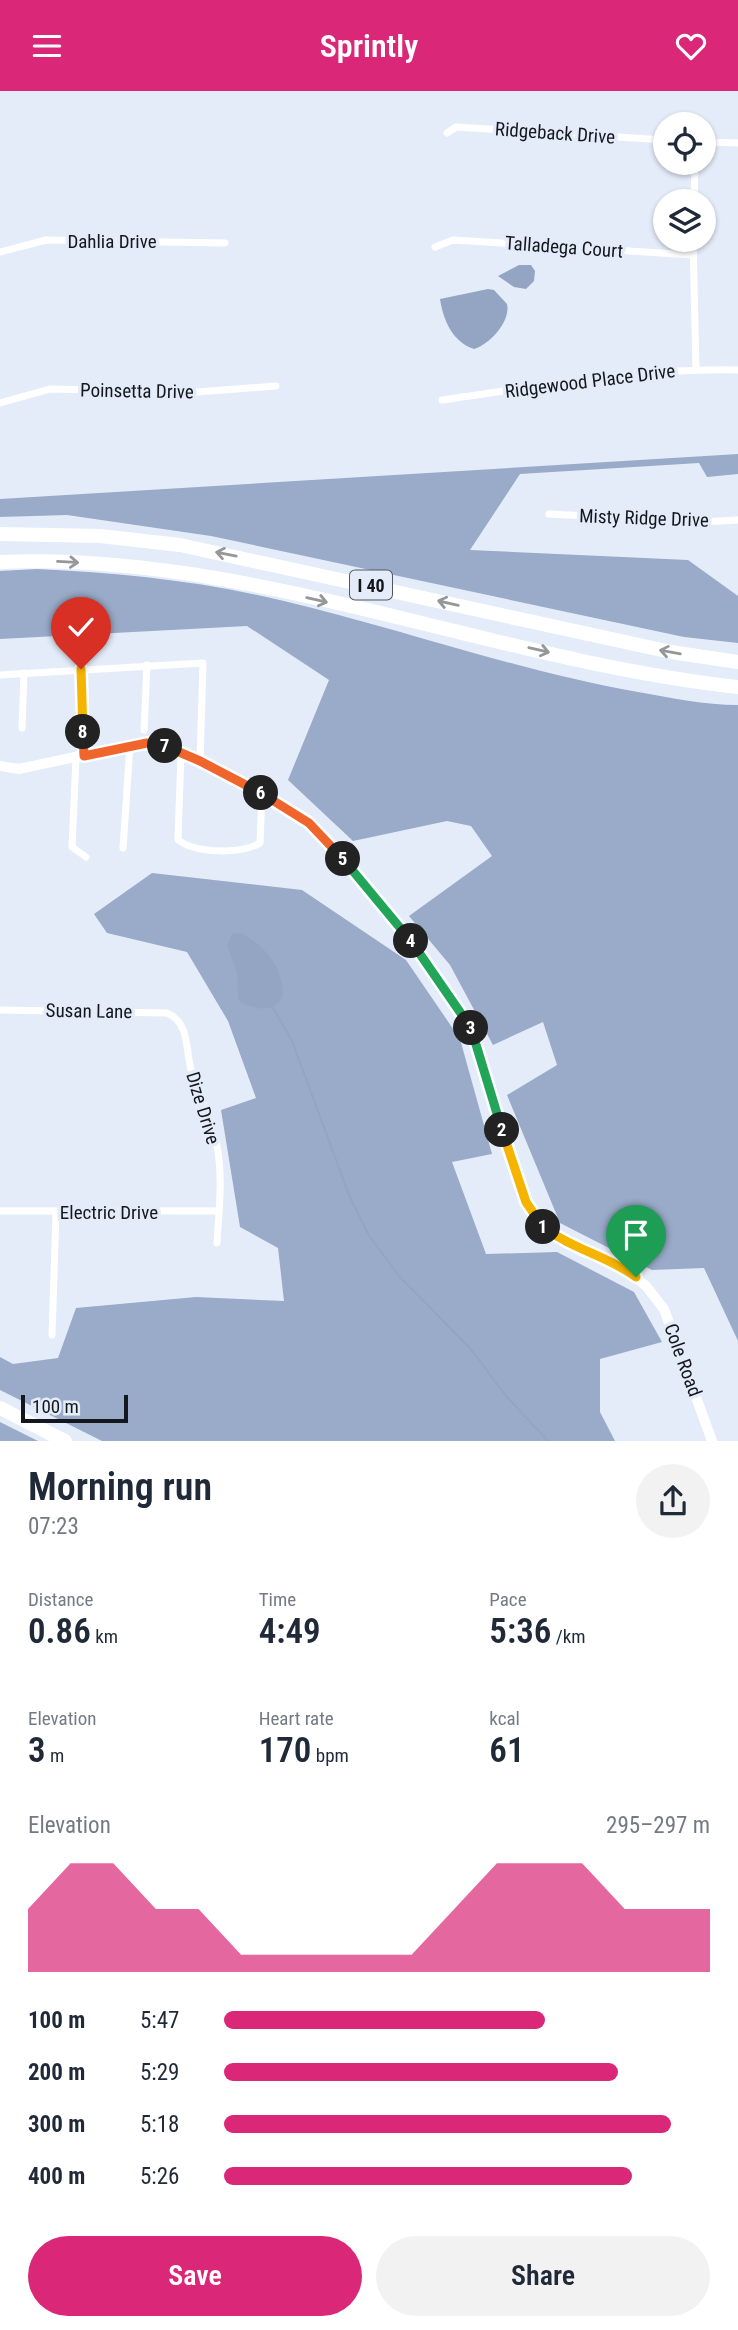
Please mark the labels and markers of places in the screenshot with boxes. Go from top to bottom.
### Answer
pin [51,597,111,669]
pin: 8 [66,715,100,749]
pin: 7 [148,729,182,763]
pin: 6 [244,775,278,811]
pin: 5 [326,841,360,877]
pin: 4 [394,923,428,959]
pin: 3 [454,1011,489,1045]
pin: 2 [484,1112,520,1147]
pin [606,1205,666,1277]
pin: 1 [526,1209,560,1245]

